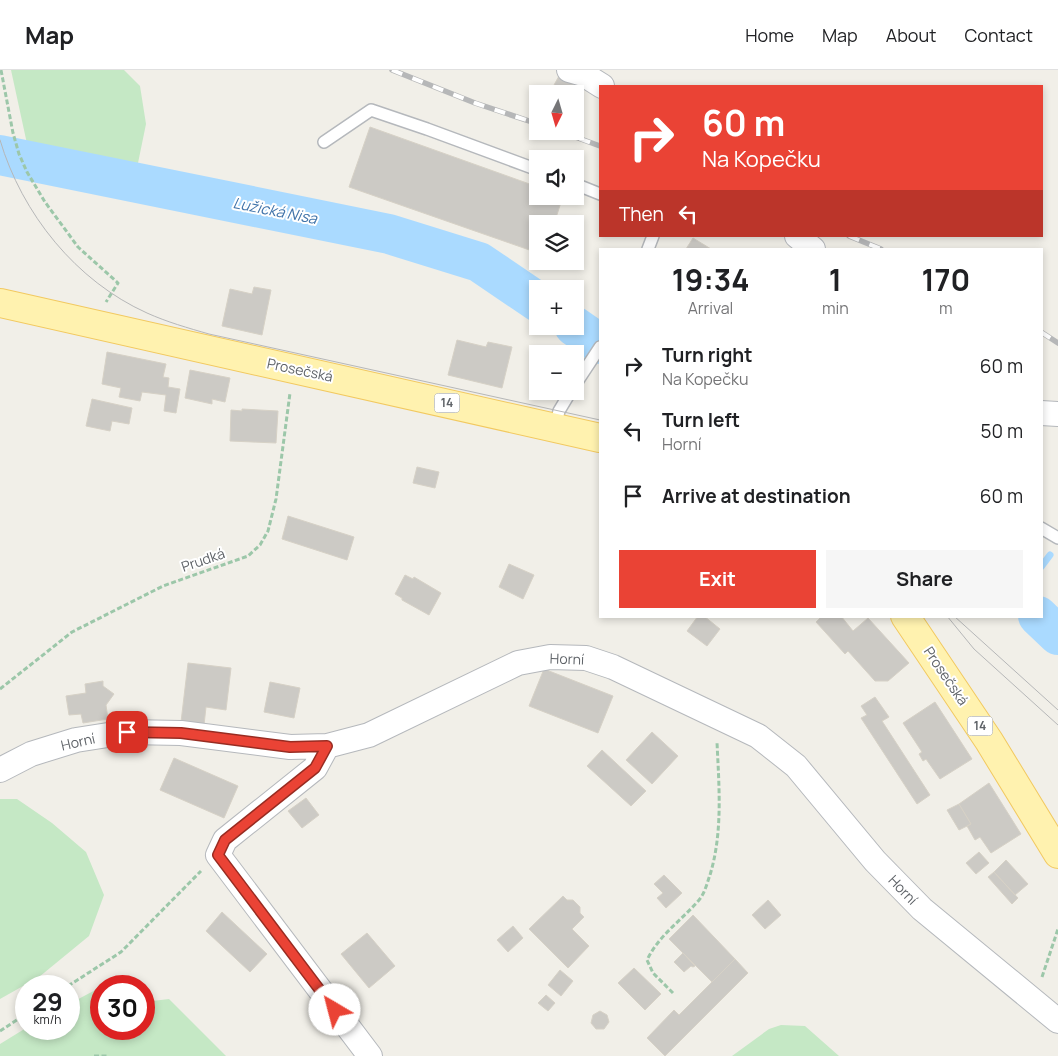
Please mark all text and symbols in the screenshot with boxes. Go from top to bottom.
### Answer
text: Map [25,18,74,51]
text: Home [745,23,794,47]
text: Map [822,23,858,47]
text: About [886,23,936,47]
text: Contact [964,23,1033,47]
north arrow [529,85,584,140]
map controls [529,85,584,400]
text: 60 m [702,99,785,147]
icon: right [619,105,684,170]
text: Na Kopečku [702,144,821,174]
button: sound [529,150,584,205]
water label: Lužická Nisa [231,192,319,229]
icon: left [674,200,702,228]
text: Then [619,201,664,227]
button: layers [529,215,584,270]
text: 19:34 [672,259,749,300]
text: 1 [829,259,842,300]
text: 170 [921,259,970,300]
button: + [529,280,584,335]
text: Arrival [688,297,733,319]
text: min [822,297,849,319]
text: m [939,297,953,319]
text: Turn right [662,342,752,368]
button: − [529,345,584,400]
icon: right [619,352,647,380]
street label: Prosečská [265,353,335,386]
text: 60 m [980,353,1023,379]
text: Na Kopečku [662,368,748,390]
road number: 14 [434,393,460,412]
text: Turn left [662,407,740,433]
icon: left [619,417,647,445]
text: 50 m [981,418,1023,444]
text: Horní [662,433,701,455]
icon: arrive [619,482,647,510]
text: Arrive at destination [662,483,851,509]
text: 60 m [980,483,1023,509]
street label: Prudká [179,543,227,576]
button: Exit [619,550,816,608]
button: Share [826,550,1023,608]
street label: Prosečská [920,643,973,709]
street label: Horní [549,648,585,669]
pin [106,711,148,753]
road number: 14 [968,716,992,736]
icon: arrive [113,718,141,746]
street label: Horní [59,728,97,755]
street label: Horní [885,871,922,909]
speed limit sign: 30 [90,975,155,1040]
position arrow [308,983,360,1035]
text: 29 [32,984,63,1019]
text: km/h [34,1011,61,1028]

